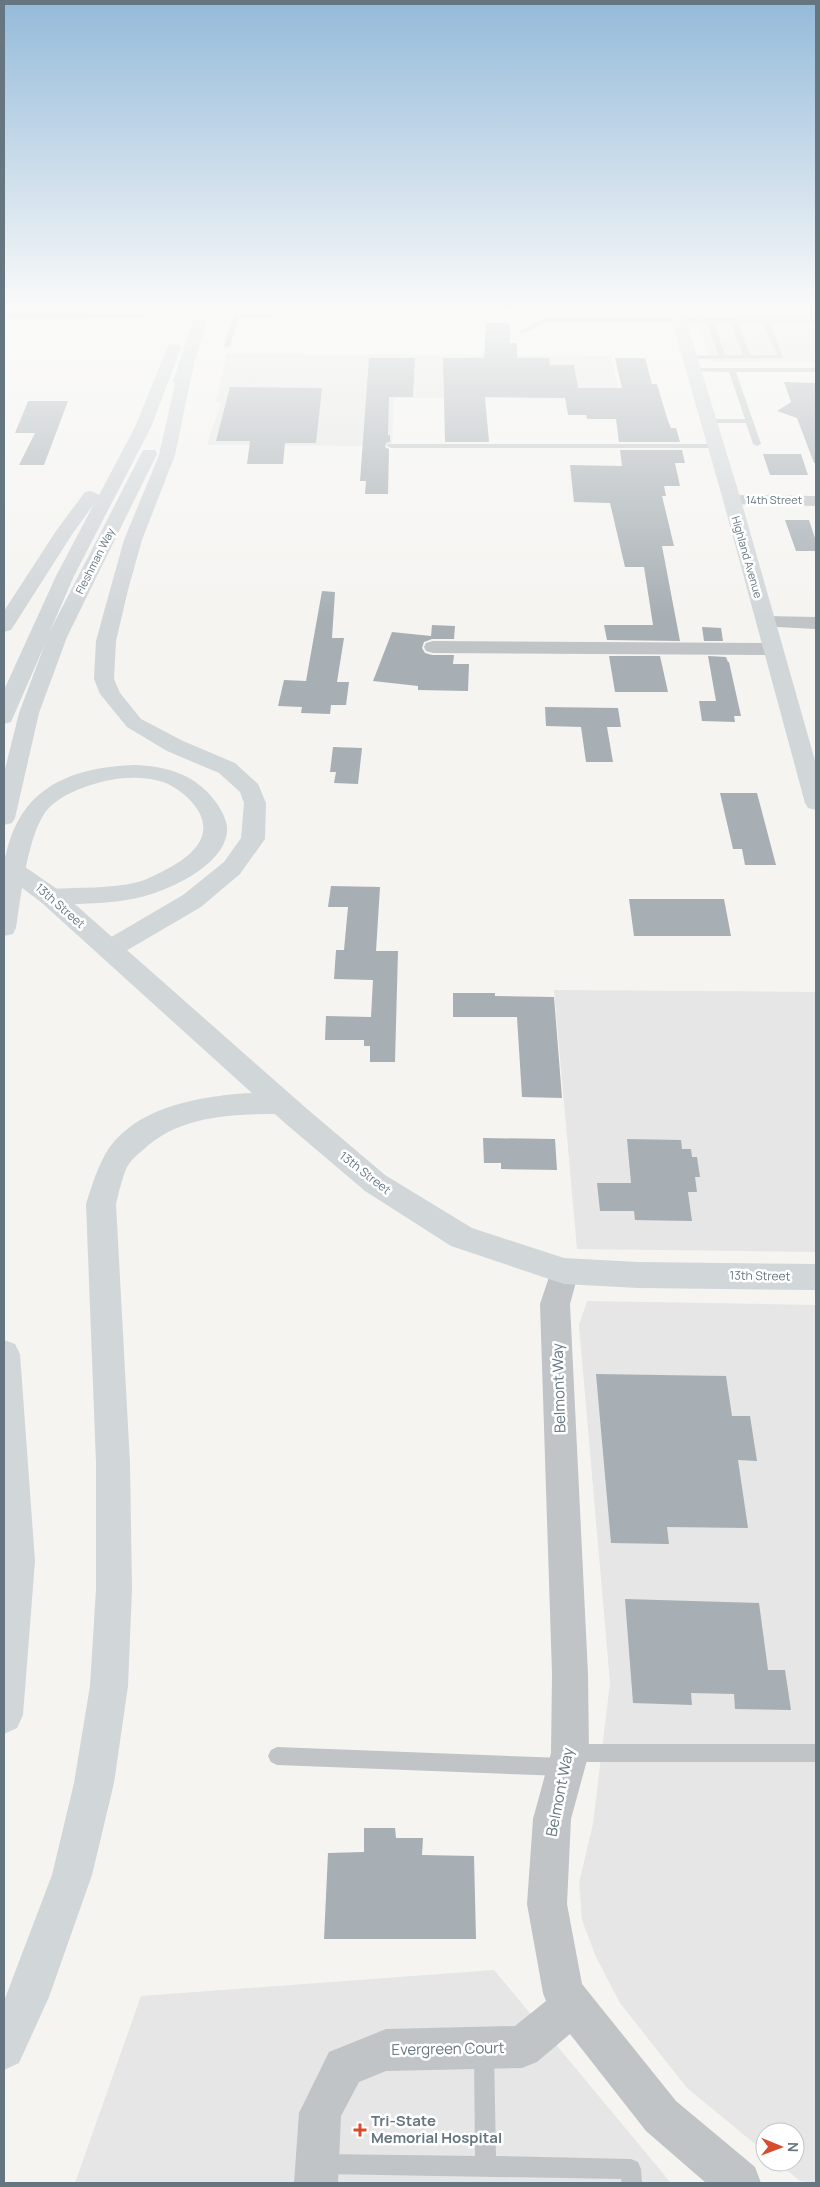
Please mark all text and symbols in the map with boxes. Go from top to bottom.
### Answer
street label: 14th Street [746,492,802,507]
street label: Highland Avenue [729,514,767,600]
street label: Fleshman Way [71,525,118,596]
street label: 13th Street [32,879,89,932]
street label: 13th Street [336,1147,395,1198]
street label: 13th Street [729,1266,791,1285]
street label: Belmont Way [546,1343,571,1433]
street label: Belmont Way [541,1746,578,1838]
street label: Evergreen Court [391,2037,505,2060]
place label: Tri-State Memorial Hospital [371,2110,502,2148]
north arrow [755,2122,805,2172]
marker: Tri-State Memorial Hospital [353,2123,367,2137]
text: N [784,2142,803,2152]

